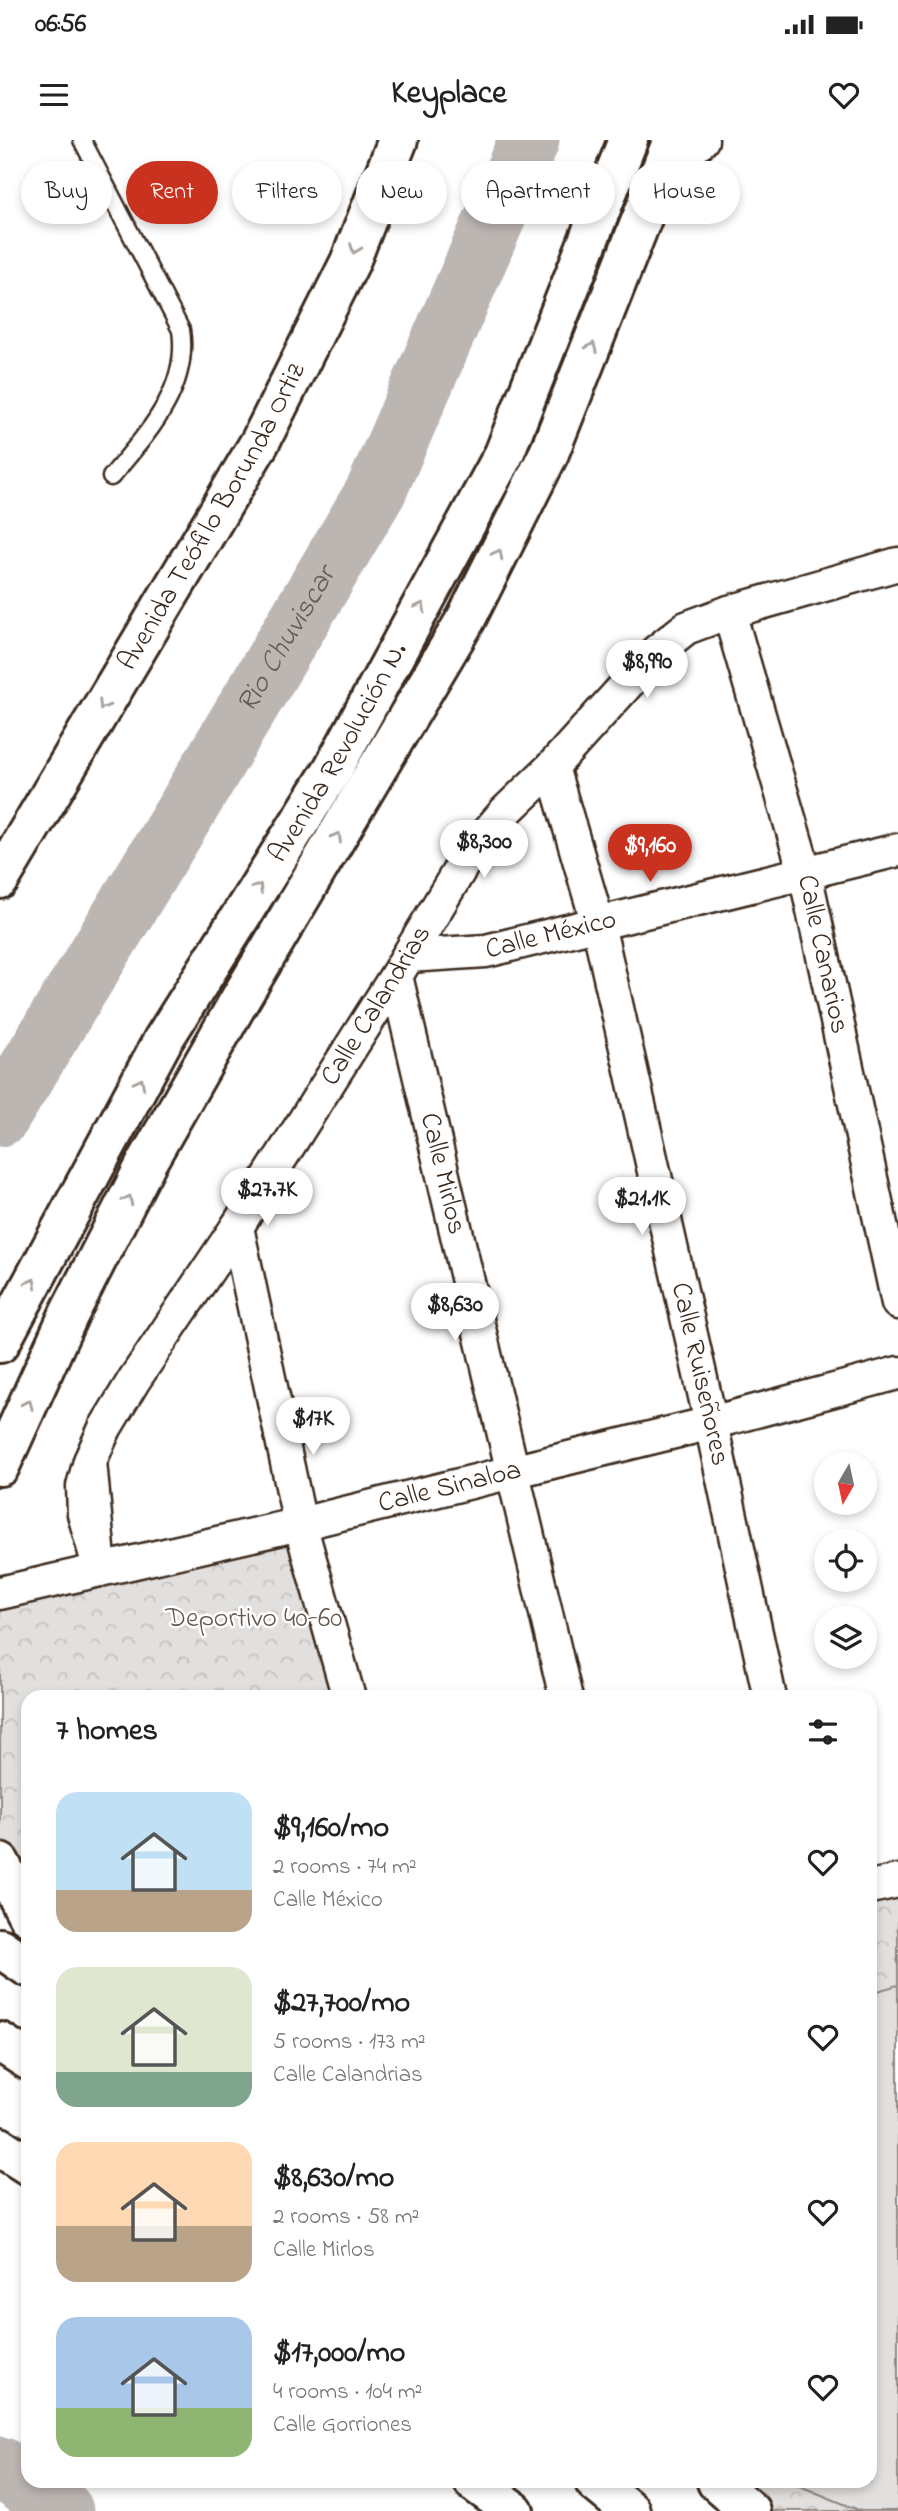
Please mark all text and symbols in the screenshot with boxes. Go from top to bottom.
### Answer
text: 06:56 [35,6,86,44]
text: Keyplace [391,71,507,118]
icon: menu [35,76,73,114]
icon: heart [825,76,863,114]
chip: Buy [21,161,112,224]
chip: Rent [126,161,218,224]
chip: Filters [232,161,342,224]
chip: New [356,161,447,224]
chip: Apartment [461,161,615,224]
chip: House [629,161,740,224]
one-way arrow [350,242,364,254]
one-way arrow [583,342,597,354]
street label: Avenida Teófilo Borunda Ortiz [108,356,317,678]
one-way arrow [490,549,504,561]
water label: Rio Chuviscar [227,555,350,722]
one-way arrow [413,601,426,614]
street label: Avenida Revolución N. [259,635,419,871]
pin: $8,990 [590,640,704,700]
text: $8,990 [622,646,672,679]
one-way arrow [98,698,111,711]
pin: $8,300 [427,820,541,880]
pin: $9,160 [593,824,707,884]
text: $8,300 [456,826,512,859]
text: $9,160 [624,830,676,863]
one-way arrow [328,831,341,844]
street label: Calle Canarios [785,871,860,1038]
one-way arrow [250,883,263,896]
street label: Calle México [481,899,621,971]
street label: Calle Calandrias [311,918,442,1094]
one-way arrow [132,1078,145,1090]
street label: Calle Mirlos [408,1109,477,1239]
pin: $27.7K [210,1168,324,1228]
text: $27.7K [237,1174,297,1207]
pin: $21.1K [585,1178,699,1237]
text: $21.1K [614,1183,670,1216]
one-way arrow [119,1195,133,1207]
one-way arrow [24,1278,38,1290]
street label: Calle Ruiseñores [659,1278,740,1469]
pin: $8,630 [398,1284,512,1343]
text: $8,630 [427,1289,483,1322]
pin: $17K [272,1398,354,1457]
one-way arrow [20,1399,34,1411]
text: $17K [292,1403,334,1436]
street label: Calle Sinaloa [374,1450,525,1525]
north arrow [814,1452,877,1516]
map controls [814,1452,877,1669]
button: locate [814,1529,877,1592]
park label: Deportivo 40-60 [165,1599,342,1640]
button: layers [814,1606,877,1669]
text: 7 homes [56,1710,158,1754]
icon: filters [804,1713,842,1751]
text: $9,160/mo [273,1807,389,1851]
icon: home [112,1820,196,1904]
icon: heart [804,1843,842,1881]
text: 2 rooms · 74 m² [273,1851,417,1884]
text: Calle México [273,1884,383,1917]
text: $27,700/mo [273,1982,410,2026]
icon: home [112,1995,196,2079]
icon: heart [804,2018,842,2056]
text: 5 rooms · 173 m² [273,2026,426,2059]
text: Calle Calandrias [273,2059,423,2092]
text: $8,630/mo [273,2157,394,2201]
icon: home [112,2170,196,2254]
icon: heart [804,2193,842,2231]
text: 2 rooms · 58 m² [273,2201,419,2234]
text: Calle Mirlos [273,2234,375,2267]
text: $17,000/mo [273,2332,405,2376]
icon: home [112,2345,196,2429]
icon: heart [804,2368,842,2406]
text: 4 rooms · 104 m² [273,2376,422,2409]
text: Calle Gorriones [273,2409,412,2442]

